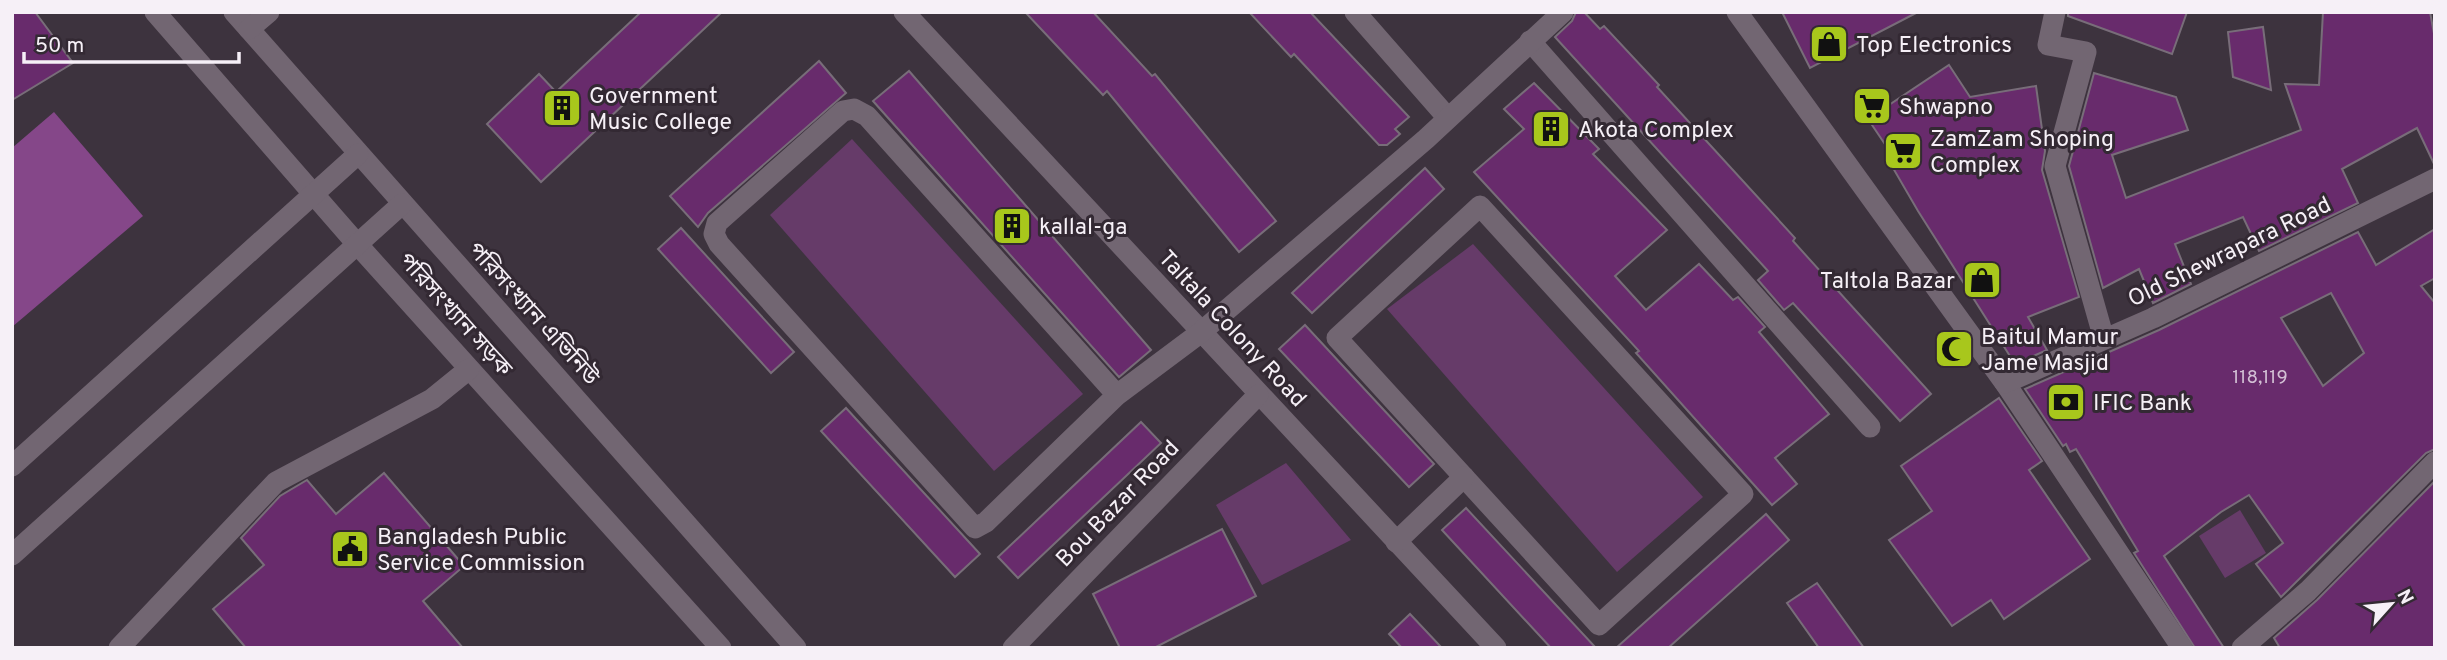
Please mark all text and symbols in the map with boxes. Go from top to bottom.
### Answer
scale bar [24,21,240,65]
shop icon: Top Electronics [1808,23,1850,65]
place label: Top Electronics [1856,32,2012,61]
text: 50 m [35,33,84,60]
place label: Government Music College [589,83,732,138]
supermarket icon: Shwapno [1851,85,1893,127]
building icon: Government Music College [541,87,583,129]
place label: Shwapno [1899,94,1993,123]
building icon: Akota Complex [1530,108,1572,150]
place label: Akota Complex [1578,117,1734,146]
place label: ZamZam Shoping Complex [1930,126,2114,181]
supermarket icon: ZamZam Shoping Complex [1882,130,1924,172]
street label: Old Shewrapara Road [2124,191,2337,315]
building icon: kallal-ga [991,205,1033,247]
place label: kallal-ga [1039,214,1127,243]
street label: পরিসংখ্যান এভিনিউ [460,237,605,393]
street label: Taltala Colony Road [1151,245,1311,414]
street label: পরিসংখ্যান সড়ক [391,248,518,384]
shop icon: Taltola Bazar [1961,259,2003,301]
place label: Taltola Bazar [1820,268,1955,297]
place label: Baitul Mamur Jame Masjid [1981,324,2119,379]
mosque icon: Baitul Mamur Jame Masjid [1933,328,1975,370]
house number: 118,119 [2232,366,2288,390]
bank icon: IFIC Bank [2045,381,2087,423]
place label: IFIC Bank [2093,390,2192,419]
street label: Bou Bazar Road [1051,435,1187,574]
place label: Bangladesh Public Service Commission [377,524,585,579]
public building icon: Bangladesh Public Service Commission [329,528,371,570]
north arrow [2356,569,2426,639]
text: N [2391,586,2418,609]

